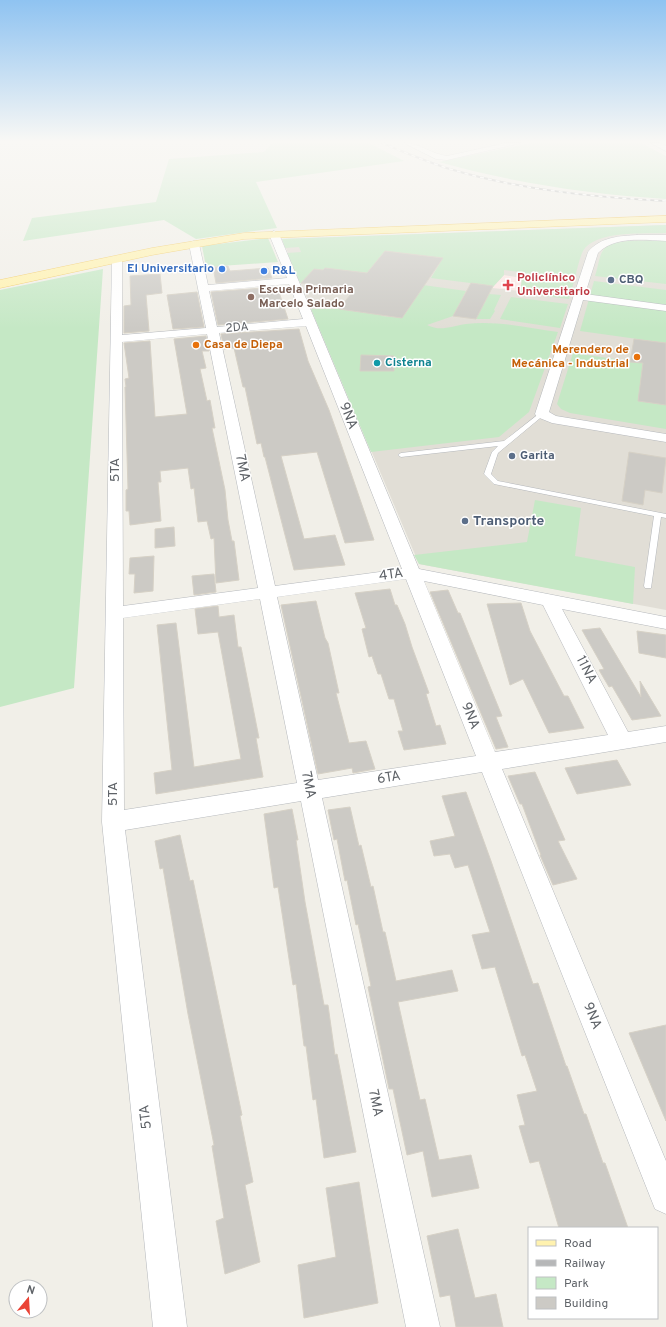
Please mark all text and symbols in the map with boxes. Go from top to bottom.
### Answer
place label: El Universitario [127,261,214,277]
place label: R&L [272,263,295,279]
marker: El Universitario [217,264,227,274]
marker: R&L [259,266,269,276]
place label: Policlínico Universitario [517,270,590,300]
place label: CBQ [619,272,643,288]
marker: CBQ [606,275,616,285]
marker: Policlínico Universitario [502,279,514,291]
place label: Escuela Primaria Marcelo Salado [259,282,354,312]
marker: Escuela Primaria Marcelo Salado [246,292,256,302]
street label: 2DA [225,319,249,337]
place label: Casa de Diepa [204,337,283,353]
marker: Casa de Diepa [191,340,201,350]
place label: Merendero de Mecánica - Industrial [511,342,629,372]
marker: Merendero de Mecánica - Industrial [632,352,642,362]
place label: Cisterna [385,355,432,371]
marker: Cisterna [372,358,382,368]
street label: 9NA [335,400,361,432]
place label: Garita [520,448,555,464]
marker: Garita [507,451,517,461]
street label: 7MA [231,453,253,483]
street label: 5TA [107,458,124,482]
place label: Transporte [473,513,545,530]
marker: Transporte [460,516,470,526]
street label: 4TA [378,565,404,585]
street label: 11NA [572,653,600,687]
street label: 9NA [457,700,483,732]
street label: 6TA [376,768,402,788]
street label: 7MA [297,770,319,800]
street label: 5TA [105,782,122,806]
street label: 9NA [579,1000,605,1032]
street label: 7MA [364,1088,386,1118]
street label: 5TA [136,1104,156,1130]
legend [528,1227,658,1319]
text: Road [564,1236,592,1252]
text: Railway [564,1256,605,1272]
text: Park [564,1276,589,1292]
north arrow [8,1279,48,1319]
text: N [25,1283,37,1298]
text: Building [564,1296,608,1312]

